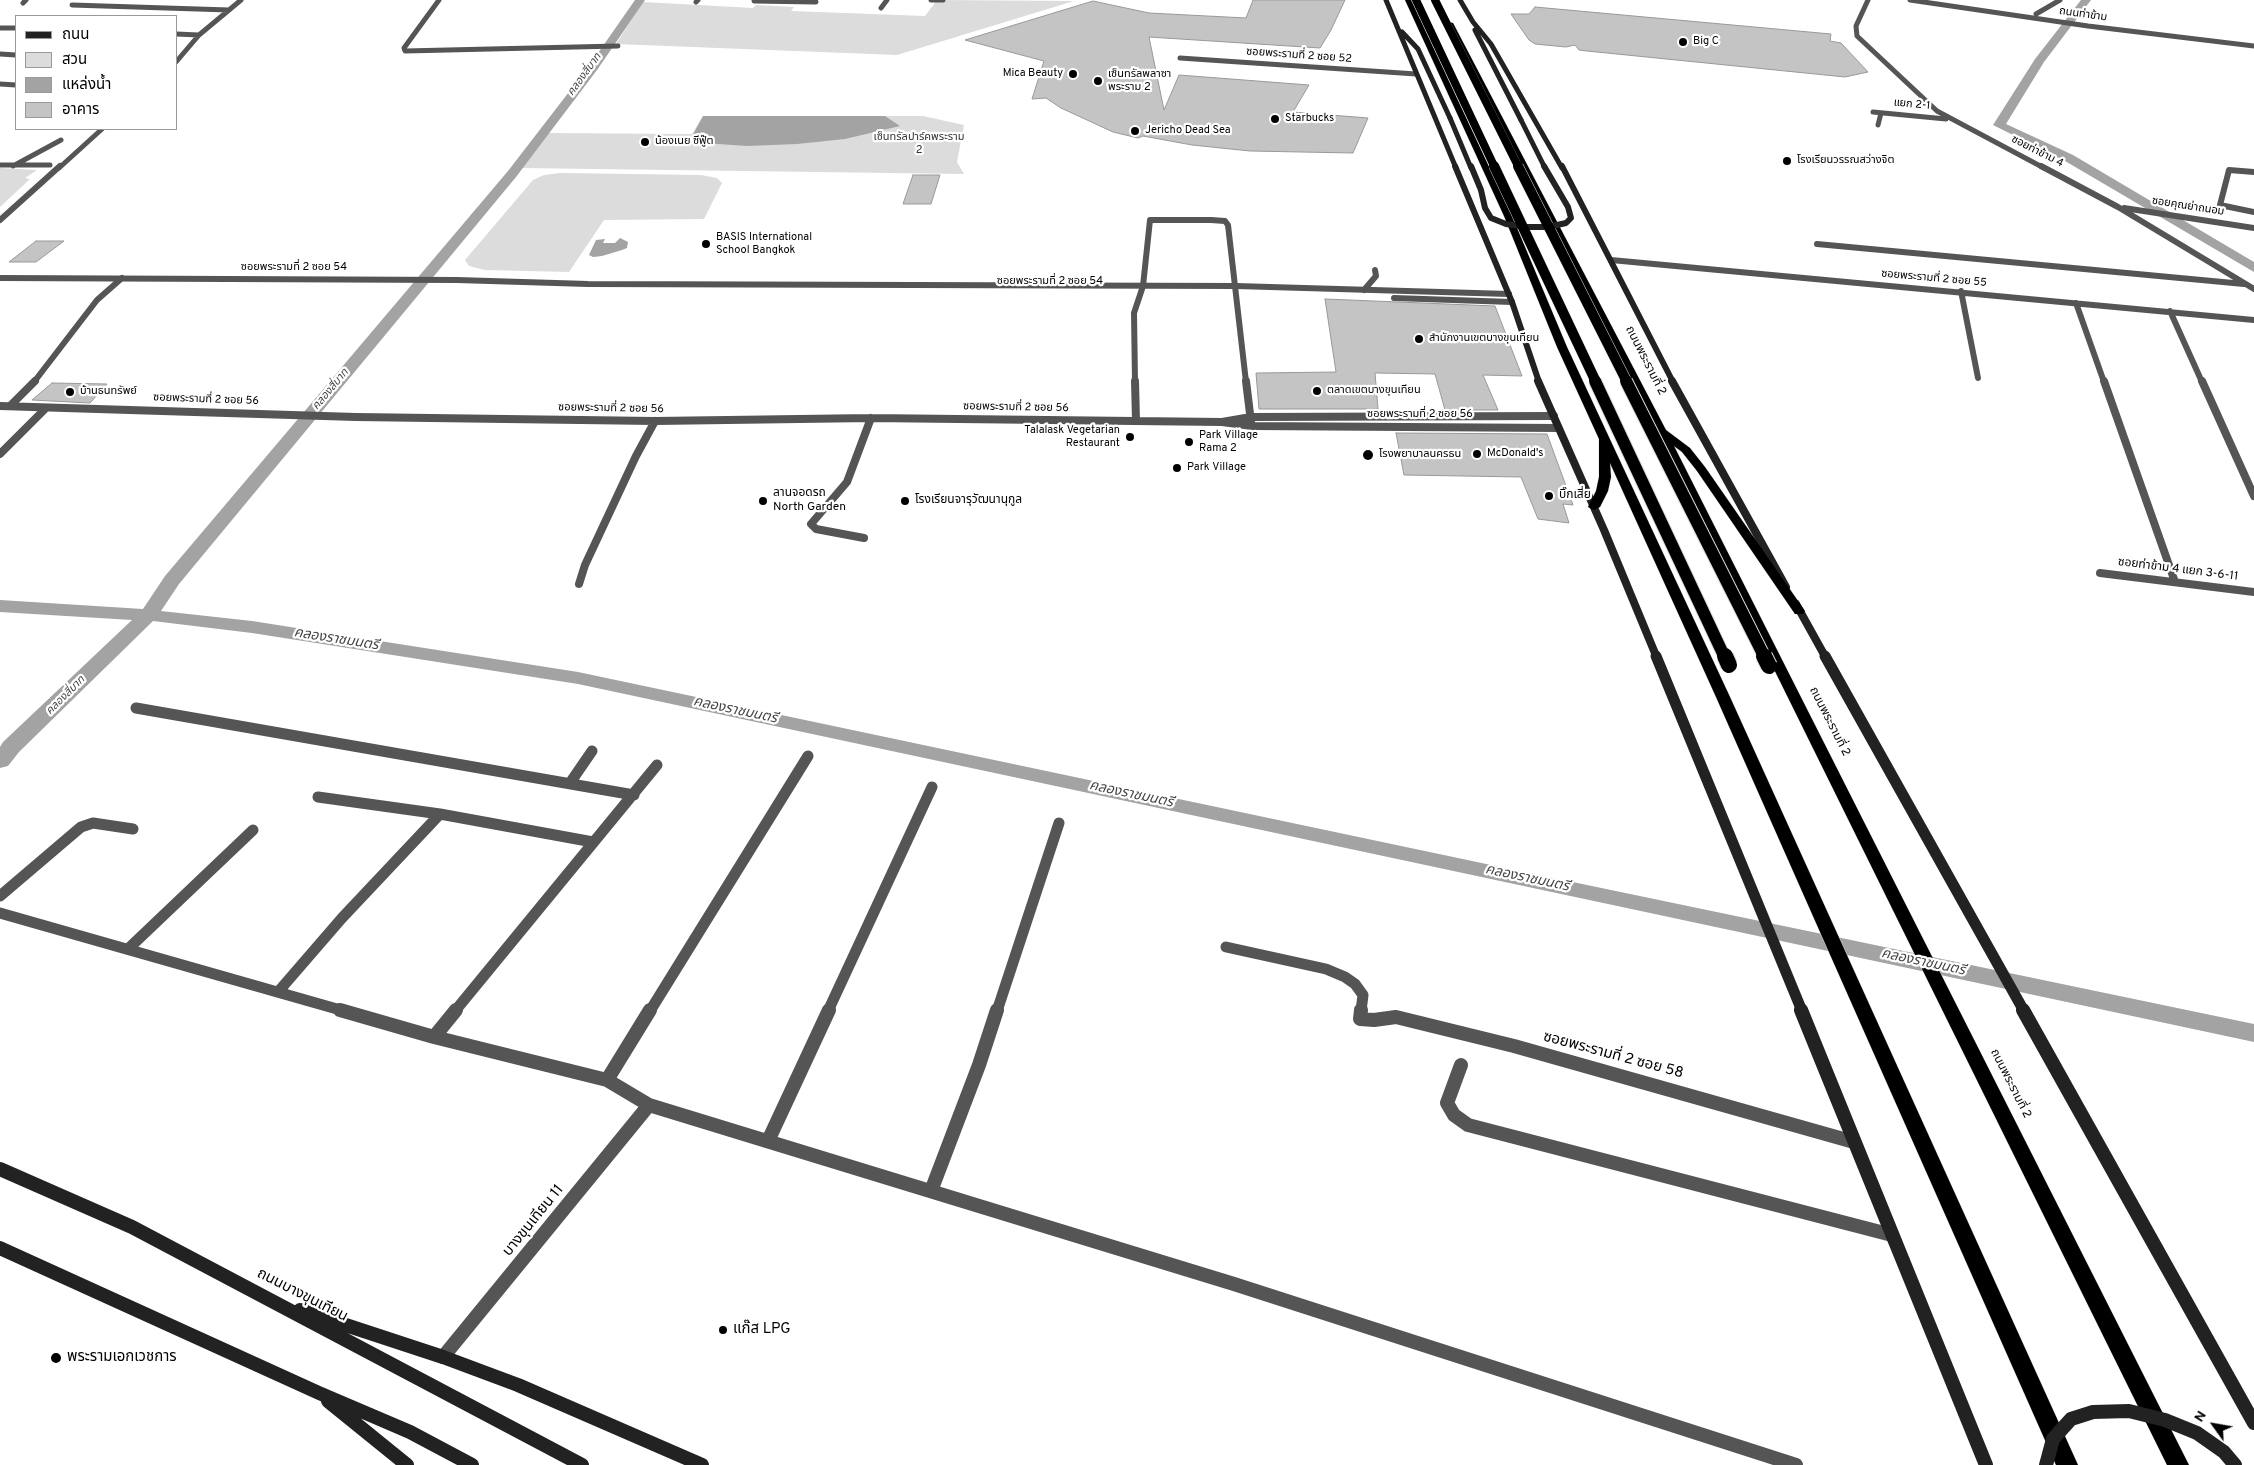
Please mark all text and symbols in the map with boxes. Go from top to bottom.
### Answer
street label: ถนนท่าข้าม [2058,5,2108,25]
legend [15,15,178,130]
text: ถนน [62,26,89,45]
place label: Big C [1693,35,1719,49]
marker: Big C [1677,36,1689,48]
street label: ซอยพระรามที่ 2 ซอย 52 [1246,46,1352,66]
text: สวน [62,51,87,70]
water label: คลองสี่บาท [565,51,605,99]
place label: Mica Beauty [1003,67,1063,81]
marker: Mica Beauty [1067,68,1079,80]
place label: เซ็นทรัลพลาซา พระราม 2 [1108,68,1171,94]
marker: เซ็นทรัลพลาซา พระราม 2 [1092,75,1104,87]
text: แหล่งน้ำ [62,76,111,95]
street label: แยก 2-1 [1893,97,1931,113]
text: อาคาร [62,101,99,120]
place label: Starbucks [1285,112,1334,126]
marker: Starbucks [1269,113,1281,125]
place label: Jericho Dead Sea [1145,124,1231,138]
marker: Jericho Dead Sea [1129,125,1141,137]
park label: เซ็นทรัลปาร์คพระราม 2 [874,131,964,157]
street label: ซอยท่าข้าม 4 [2009,133,2065,171]
place label: น้องเนย ซีฟู๊ต [655,135,714,149]
marker: น้องเนย ซีฟู๊ต [639,136,651,148]
place label: โรงเรียนวรรณสว่างจิต [1797,154,1894,168]
marker: โรงเรียนวรรณสว่างจิต [1781,155,1793,167]
street label: ซอยคุณย่าถนอม [2151,195,2225,219]
place label: BASIS International School Bangkok [716,231,812,257]
marker: BASIS International School Bangkok [700,238,712,250]
street label: ซอยพระรามที่ 2 ซอย 54 [241,261,347,275]
street label: ซอยพระรามที่ 2 ซอย 55 [1881,268,1987,290]
street label: ซอยพระรามที่ 2 ซอย 54 [997,275,1103,289]
street label: ถนนพระรามที่ 2 [1621,324,1669,398]
place label: สำนักงานเขตบางขุนเทียน [1429,332,1539,346]
marker: สำนักงานเขตบางขุนเทียน [1413,333,1425,345]
water label: คลองสี่บาท [310,367,352,413]
place label: ตลาดเขตบางขุนเทียน [1327,384,1421,398]
place label: บ้านธนทรัพย์ [80,385,137,399]
marker: ตลาดเขตบางขุนเทียน [1311,385,1323,397]
marker: บ้านธนทรัพย์ [64,386,76,398]
street label: ซอยพระรามที่ 2 ซอย 56 [153,392,259,408]
street label: ซอยพระรามที่ 2 ซอย 56 [963,400,1069,416]
street label: ซอยพระรามที่ 2 ซอย 56 [558,401,664,417]
street label: ซอยพระรามที่ 2 ซอย 56 [1367,408,1473,422]
place label: Talalask Vegetarian Restaurant [1024,424,1120,450]
place label: Park Village Rama 2 [1199,429,1258,455]
marker: Talalask Vegetarian Restaurant [1124,431,1136,443]
marker: Park Village Rama 2 [1183,436,1195,448]
place label: McDonald's [1487,447,1543,461]
marker: โรงพยาบาลนครธน [1361,448,1375,462]
place label: โรงพยาบาลนครธน [1379,448,1461,462]
marker: McDonald's [1471,448,1483,460]
place label: Park Village [1187,461,1246,475]
marker: Park Village [1171,462,1183,474]
place label: ลานจอดรถ North Garden [773,487,846,515]
place label: บิ๊กเสี่ย [1559,489,1591,503]
marker: บิ๊กเสี่ย [1543,490,1555,502]
place label: โรงเรียนจารุวัฒนานุกูล [915,494,1022,508]
marker: ลานจอดรถ North Garden [757,495,769,507]
marker: โรงเรียนจารุวัฒนานุกูล [899,495,911,507]
street label: ซอยท่าข้าม 4 แยก 3-6-11 [2117,555,2239,585]
water label: คลองราชมนตรี [293,625,379,655]
water label: คลองสี่บาท [44,674,88,718]
street label: ถนนพระรามที่ 2 [1805,685,1853,759]
water label: คลองราชมนตรี [692,694,778,728]
water label: คลองราชมนตรี [1088,778,1174,812]
water label: คลองราชมนตรี [1484,862,1570,896]
water label: คลองราชมนตรี [1880,946,1966,980]
street label: ซอยพระรามที่ 2 ซอย 58 [1541,1029,1685,1083]
street label: ถนนพระรามที่ 2 [1986,1047,2034,1121]
street label: บางขุนเทียน 11 [500,1182,568,1260]
street label: ถนนบางขุนเทียน [254,1265,350,1327]
place label: แก๊ส LPG [733,1321,791,1339]
marker: แก๊ส LPG [717,1324,729,1336]
place label: พระรามเอกเวชการ [67,1349,177,1367]
marker: พระรามเอกเวชการ [49,1351,63,1365]
north arrow [2189,1400,2239,1450]
text: N [2191,1408,2211,1426]

